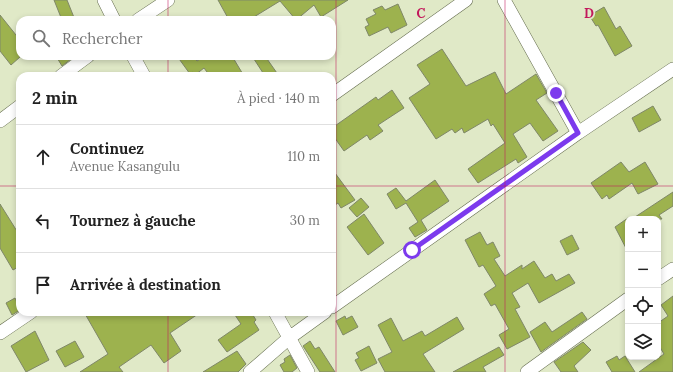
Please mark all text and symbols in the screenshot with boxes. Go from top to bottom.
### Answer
text: C [417,5,426,22]
text: D [584,5,594,22]
search box [16,16,336,60]
icon: search [30,27,52,49]
text: Rechercher [62,29,142,48]
route end [547,84,565,102]
text: 2 min [32,87,78,109]
text: À pied · 140 m [237,90,320,107]
text: Continuez [70,139,144,158]
icon: ahead [32,146,54,168]
text: 110 m [287,148,320,165]
text: Avenue Kasangulu [70,158,180,175]
icon: left [32,210,54,232]
text: Tournez à gauche [70,211,196,230]
text: 30 m [290,212,320,229]
map controls [625,216,661,360]
button: + [625,216,661,252]
route start [403,241,421,259]
button: − [625,252,661,288]
icon: arrive [32,274,54,296]
text: Arrivée à destination [70,275,221,294]
button: locate [625,288,661,324]
button: layers [625,324,661,360]

